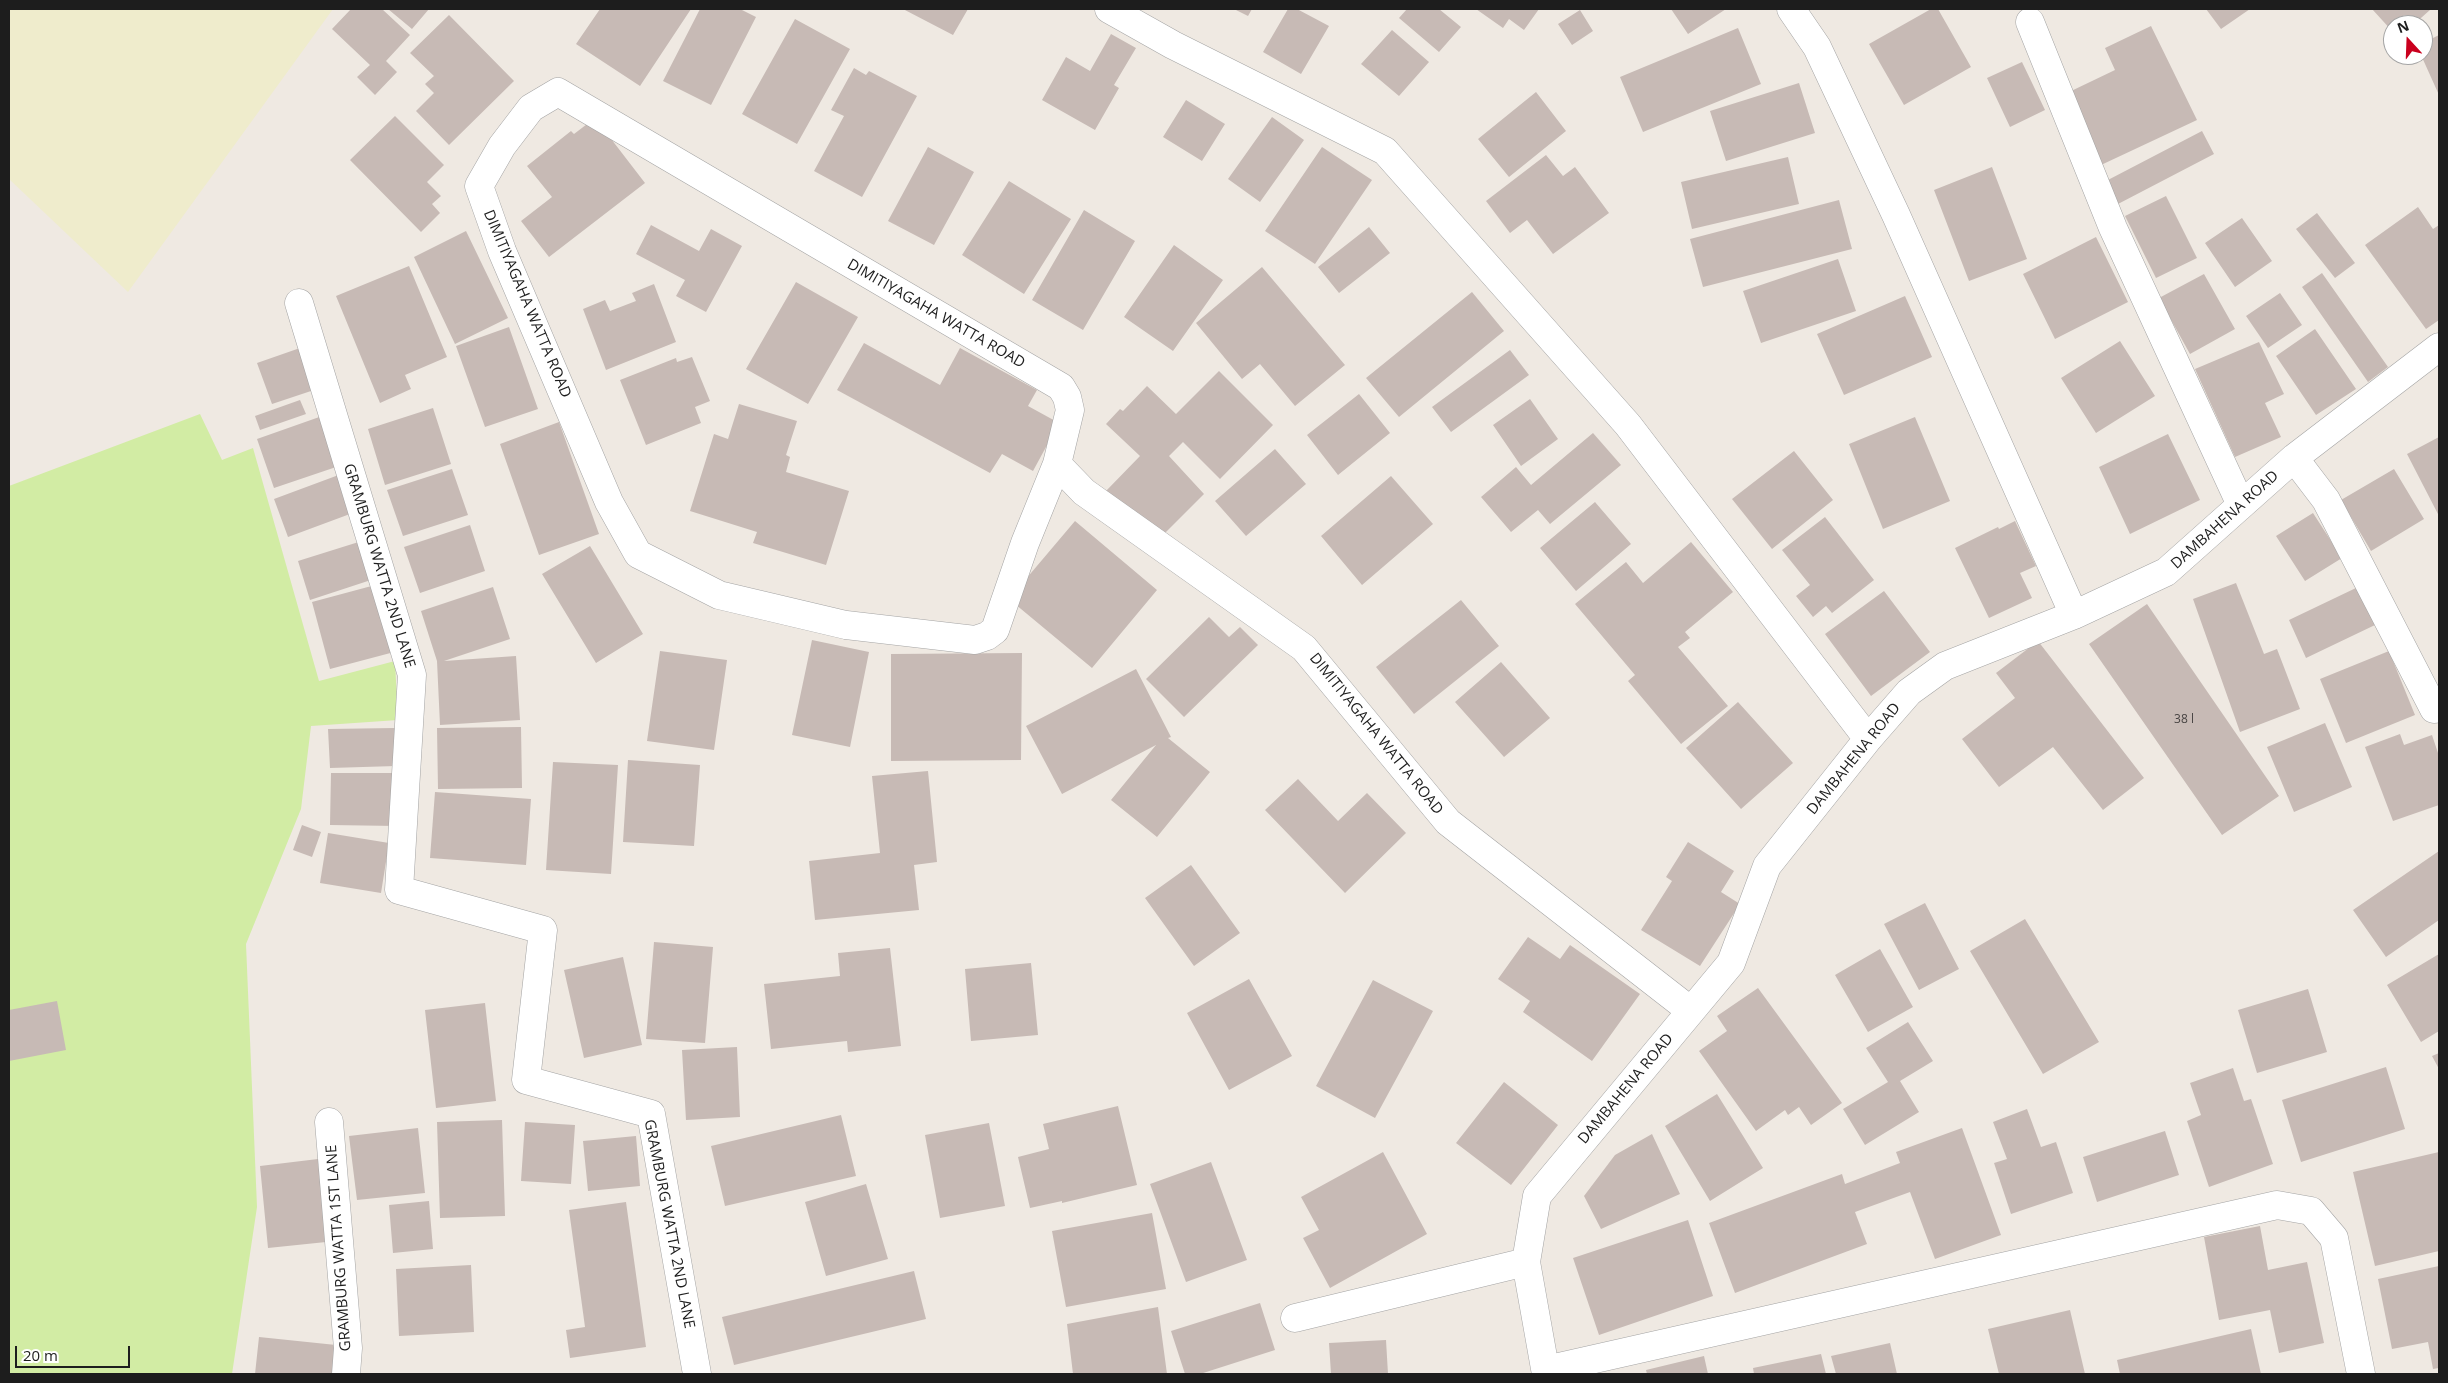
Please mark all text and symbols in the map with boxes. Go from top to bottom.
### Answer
north arrow [2383,15,2433,65]
text: N [2394,16,2412,37]
street label: DIMITIYAGAHA WATTA ROAD [479,207,575,401]
street label: DIMITIYAGAHA WATTA ROAD [844,256,1028,372]
street label: GRAMBURG WATTA 2ND LANE [339,462,419,670]
street label: DAMBAHENA ROAD [2168,467,2282,573]
street label: DIMITIYAGAHA WATTA ROAD [1305,650,1447,818]
street label: DAMBAHENA ROAD [1803,700,1905,818]
house number: 38 l [2174,713,2194,727]
street label: DAMBAHENA ROAD [1575,1030,1677,1148]
street label: GRAMBURG WATTA 2ND LANE [640,1118,698,1330]
street label: GRAMBURG WATTA 1ST LANE [323,1144,355,1352]
scale bar [18,1336,132,1368]
text: 20 m [23,1345,58,1365]

